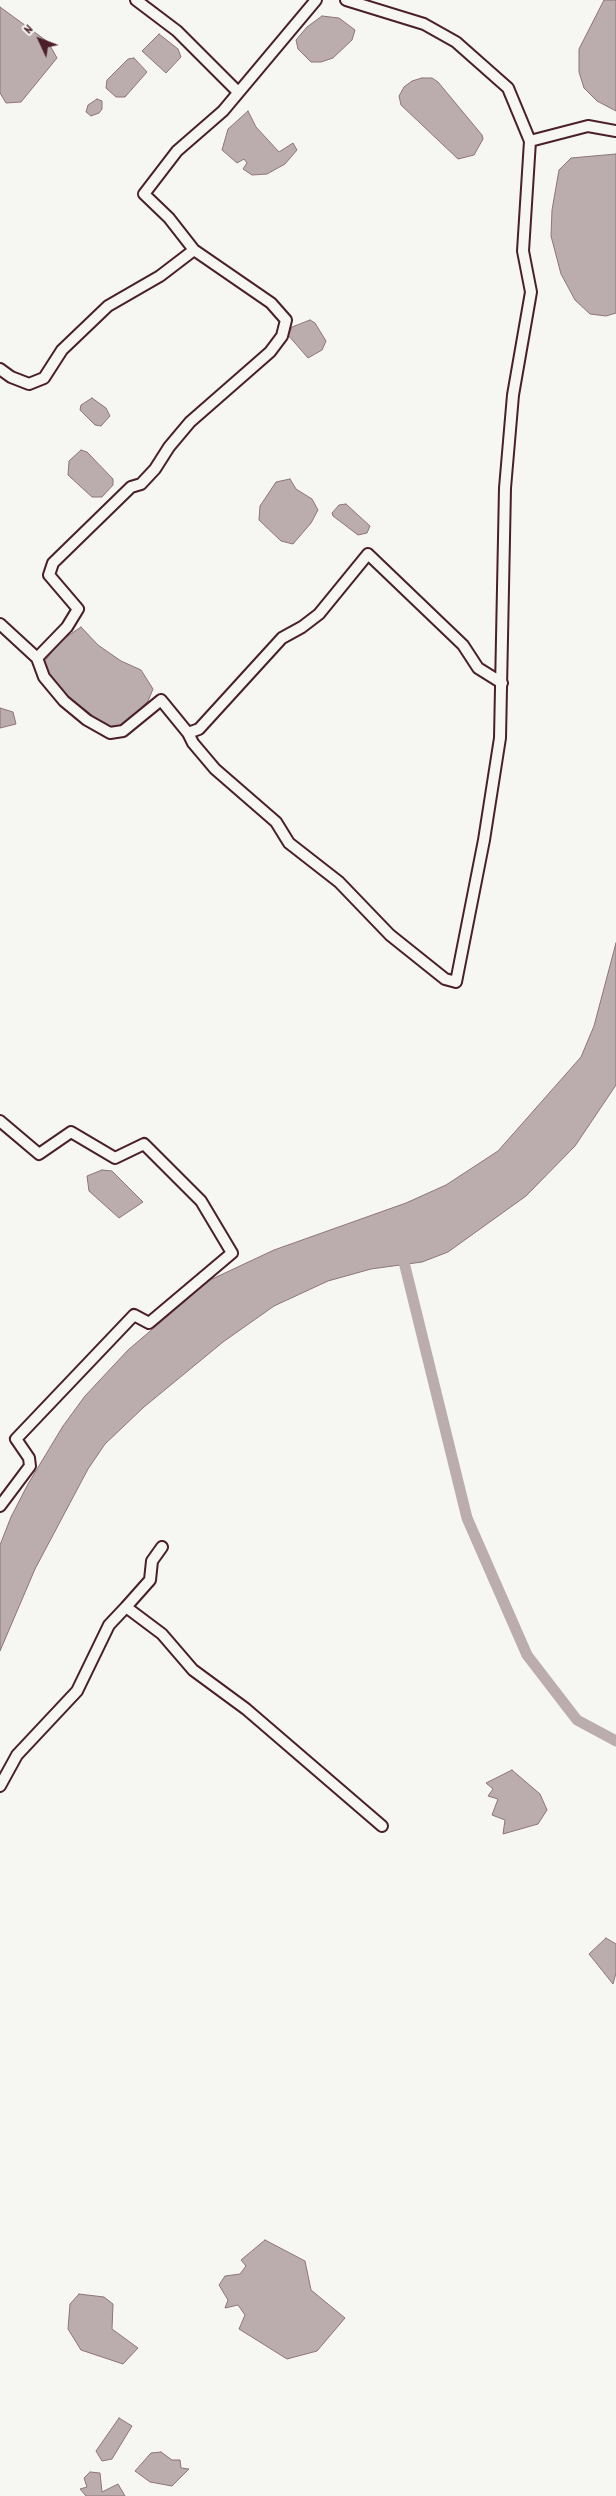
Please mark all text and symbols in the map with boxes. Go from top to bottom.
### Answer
north arrow [15,15,65,65]
text: N [19,20,39,39]

